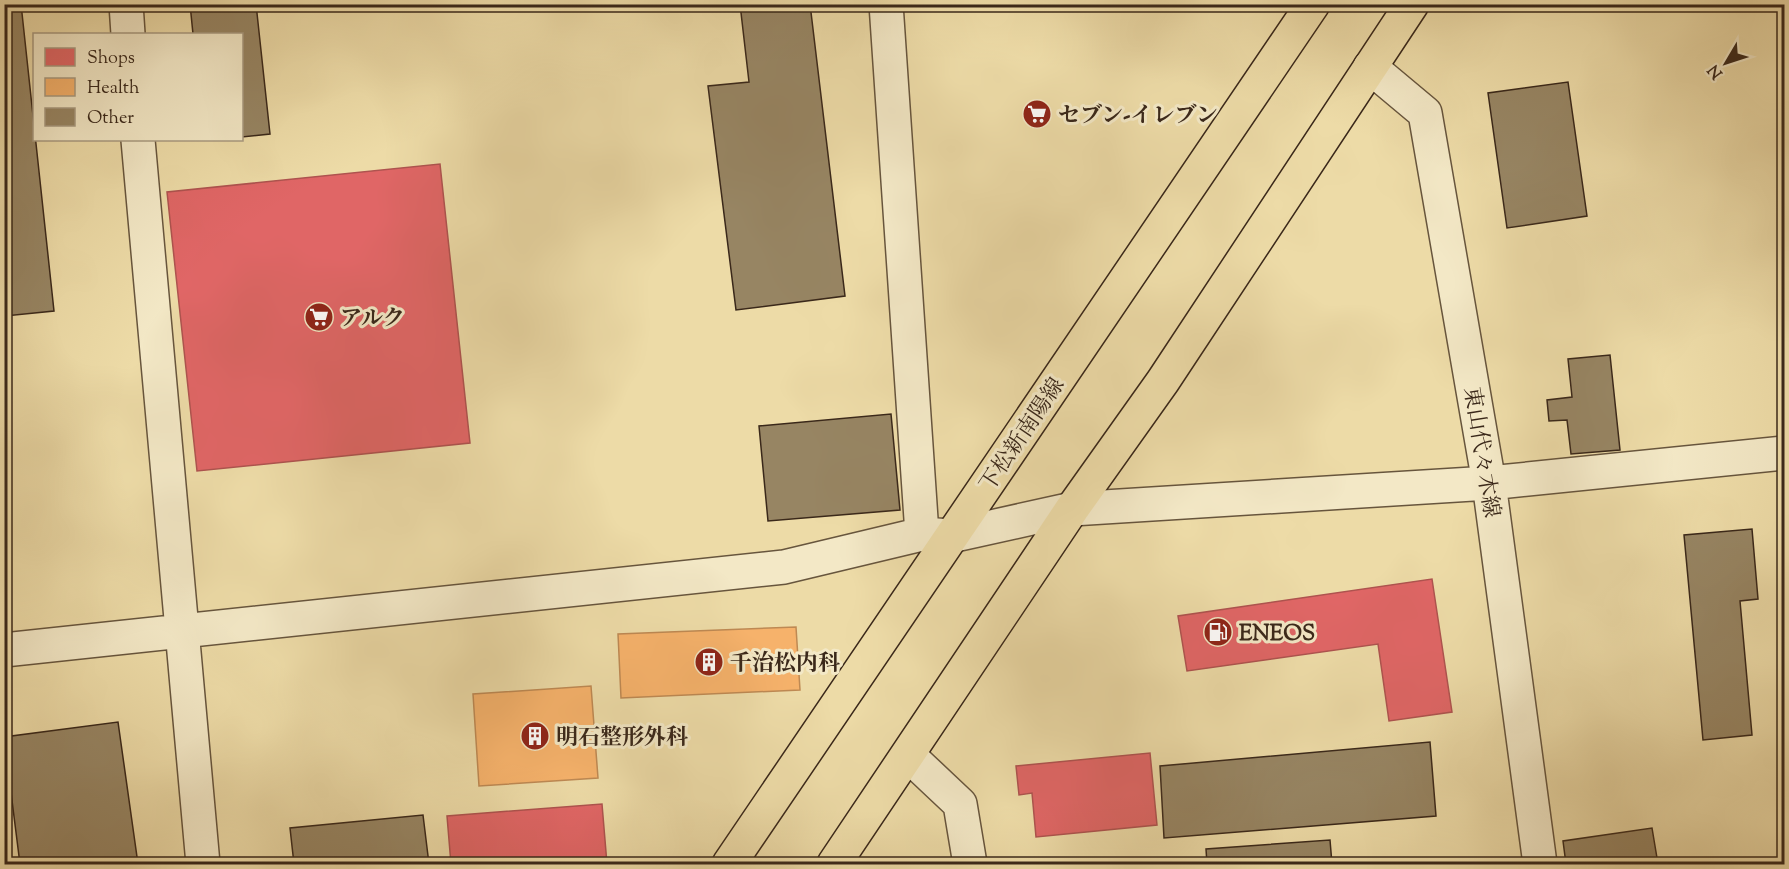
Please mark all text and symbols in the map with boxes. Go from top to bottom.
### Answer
legend [33,33,243,141]
north arrow [1696,33,1756,93]
text: Shops [87,46,135,72]
text: N [1703,58,1729,83]
text: Health [87,76,140,102]
supermarket icon: セブン-イレブン [1021,98,1053,130]
place label: セブン-イレブン [1058,101,1218,133]
text: Other [87,106,134,132]
supermarket icon: アルク [303,301,335,333]
place label: アルク [340,304,405,336]
street label: 下松新南陽線 [973,372,1074,499]
street label: 東山代々木線 [1454,385,1506,520]
fuel station icon: ENEOS [1202,616,1234,648]
place label: ENEOS [1239,619,1315,651]
building icon: 千治松内科 [693,646,725,678]
place label: 千治松内科 [730,649,840,681]
building icon: 明石整形外科 [519,720,551,752]
place label: 明石整形外科 [556,723,688,755]

